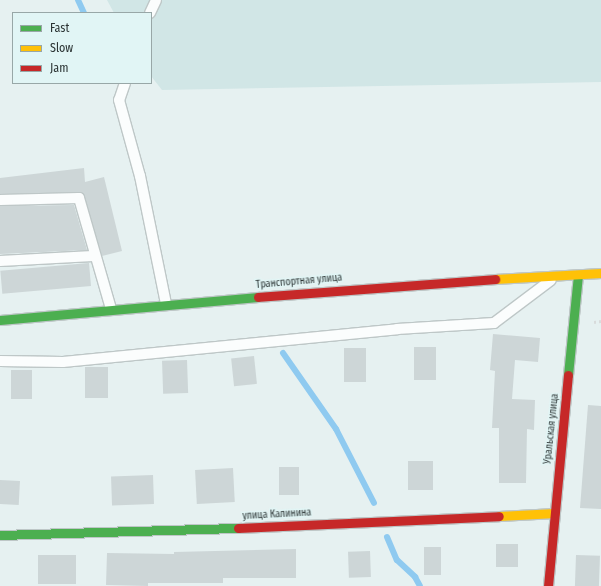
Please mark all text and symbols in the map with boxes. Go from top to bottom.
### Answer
legend [12,12,152,84]
text: Fast [50,21,69,35]
text: Slow [50,41,73,55]
text: Jam [50,61,68,75]
street label: Транспортная улица [255,272,343,292]
street label: Уральская улица [542,393,562,465]
street label: улица Калинина [242,507,312,523]

